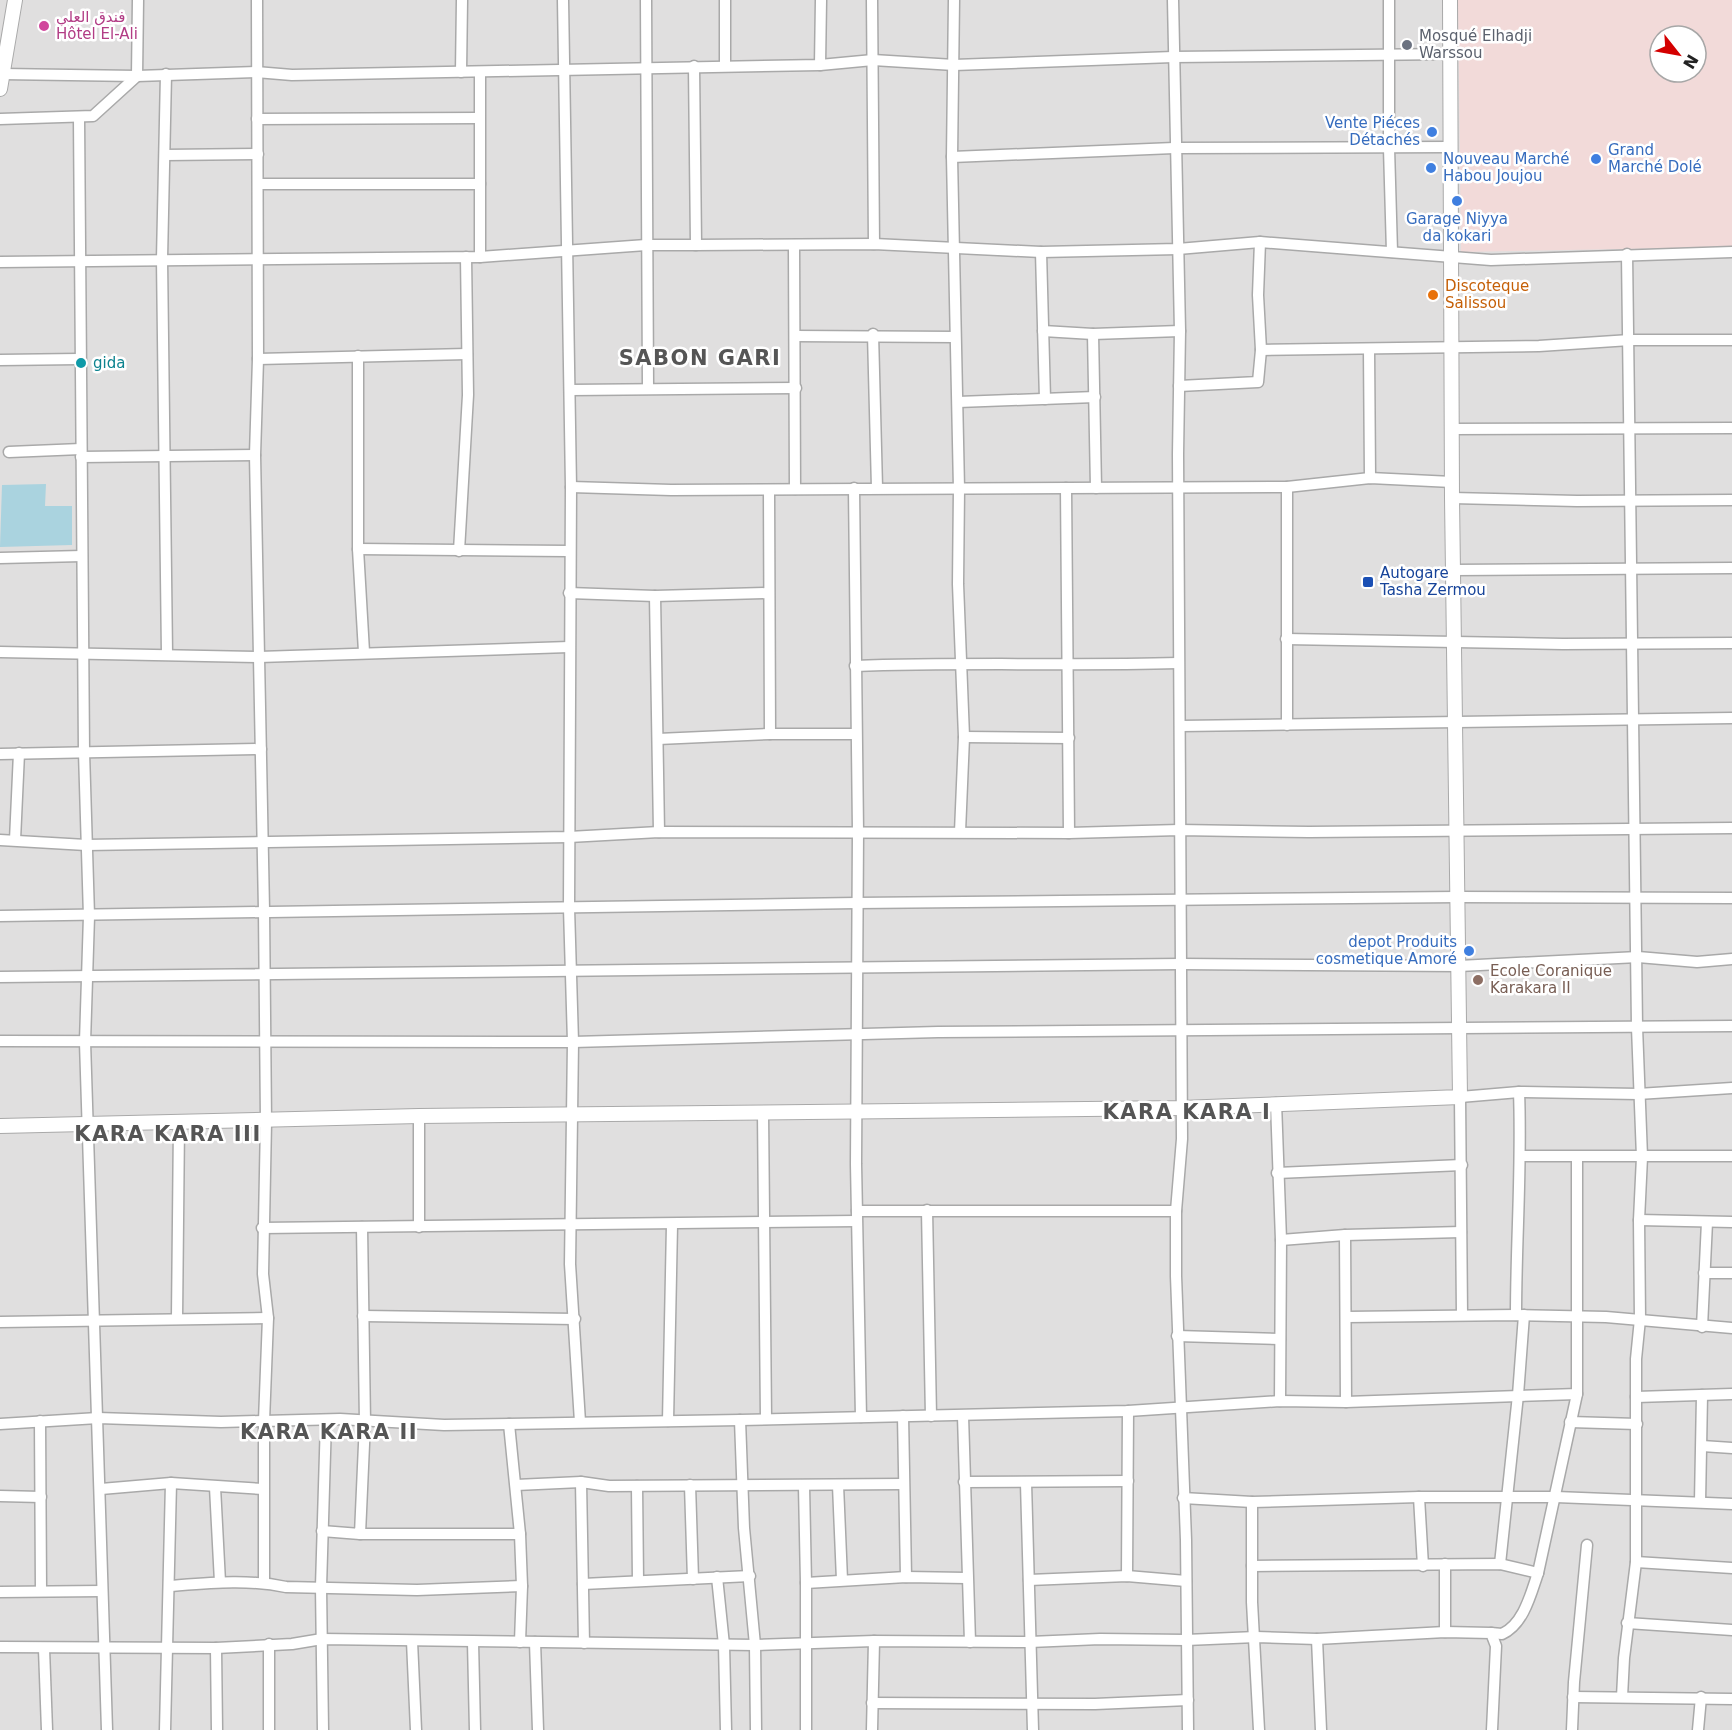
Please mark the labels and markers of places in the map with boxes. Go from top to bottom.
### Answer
place label: فندق العلي Hôtel El-Ali [56,8,138,43]
marker: فندق العلي Hôtel El-Ali [37,19,51,33]
place label: Mosqué Elhadji Warssou [1419,27,1532,62]
marker: Mosqué Elhadji Warssou [1400,38,1414,52]
place label: Vente Piéces Détachés [1325,114,1420,149]
marker: Vente Piéces Détachés [1425,125,1439,139]
place label: Grand Marché Dolé [1608,141,1702,176]
place label: Nouveau Marché Habou Joujou [1443,150,1569,185]
marker: Grand Marché Dolé [1589,152,1603,166]
marker: Nouveau Marché Habou Joujou [1424,161,1438,175]
marker: Garage Niyya da kokari [1450,194,1464,208]
place label: Garage Niyya da kokari [1406,210,1508,245]
place label: Discoteque Salissou [1445,277,1529,312]
marker: Discoteque Salissou [1426,288,1440,302]
place label: gida [93,354,125,372]
marker: gida [74,356,88,370]
place label: Autogare Tasha Zermou [1379,564,1486,599]
marker: Autogare Tasha Zermou [1361,575,1375,589]
place label: depot Produits cosmetique Amoré [1316,933,1457,968]
marker: depot Produits cosmetique Amoré [1462,944,1476,958]
place label: Ecole Coranique Karakara II [1490,962,1612,997]
marker: Ecole Coranique Karakara II [1471,973,1485,987]

